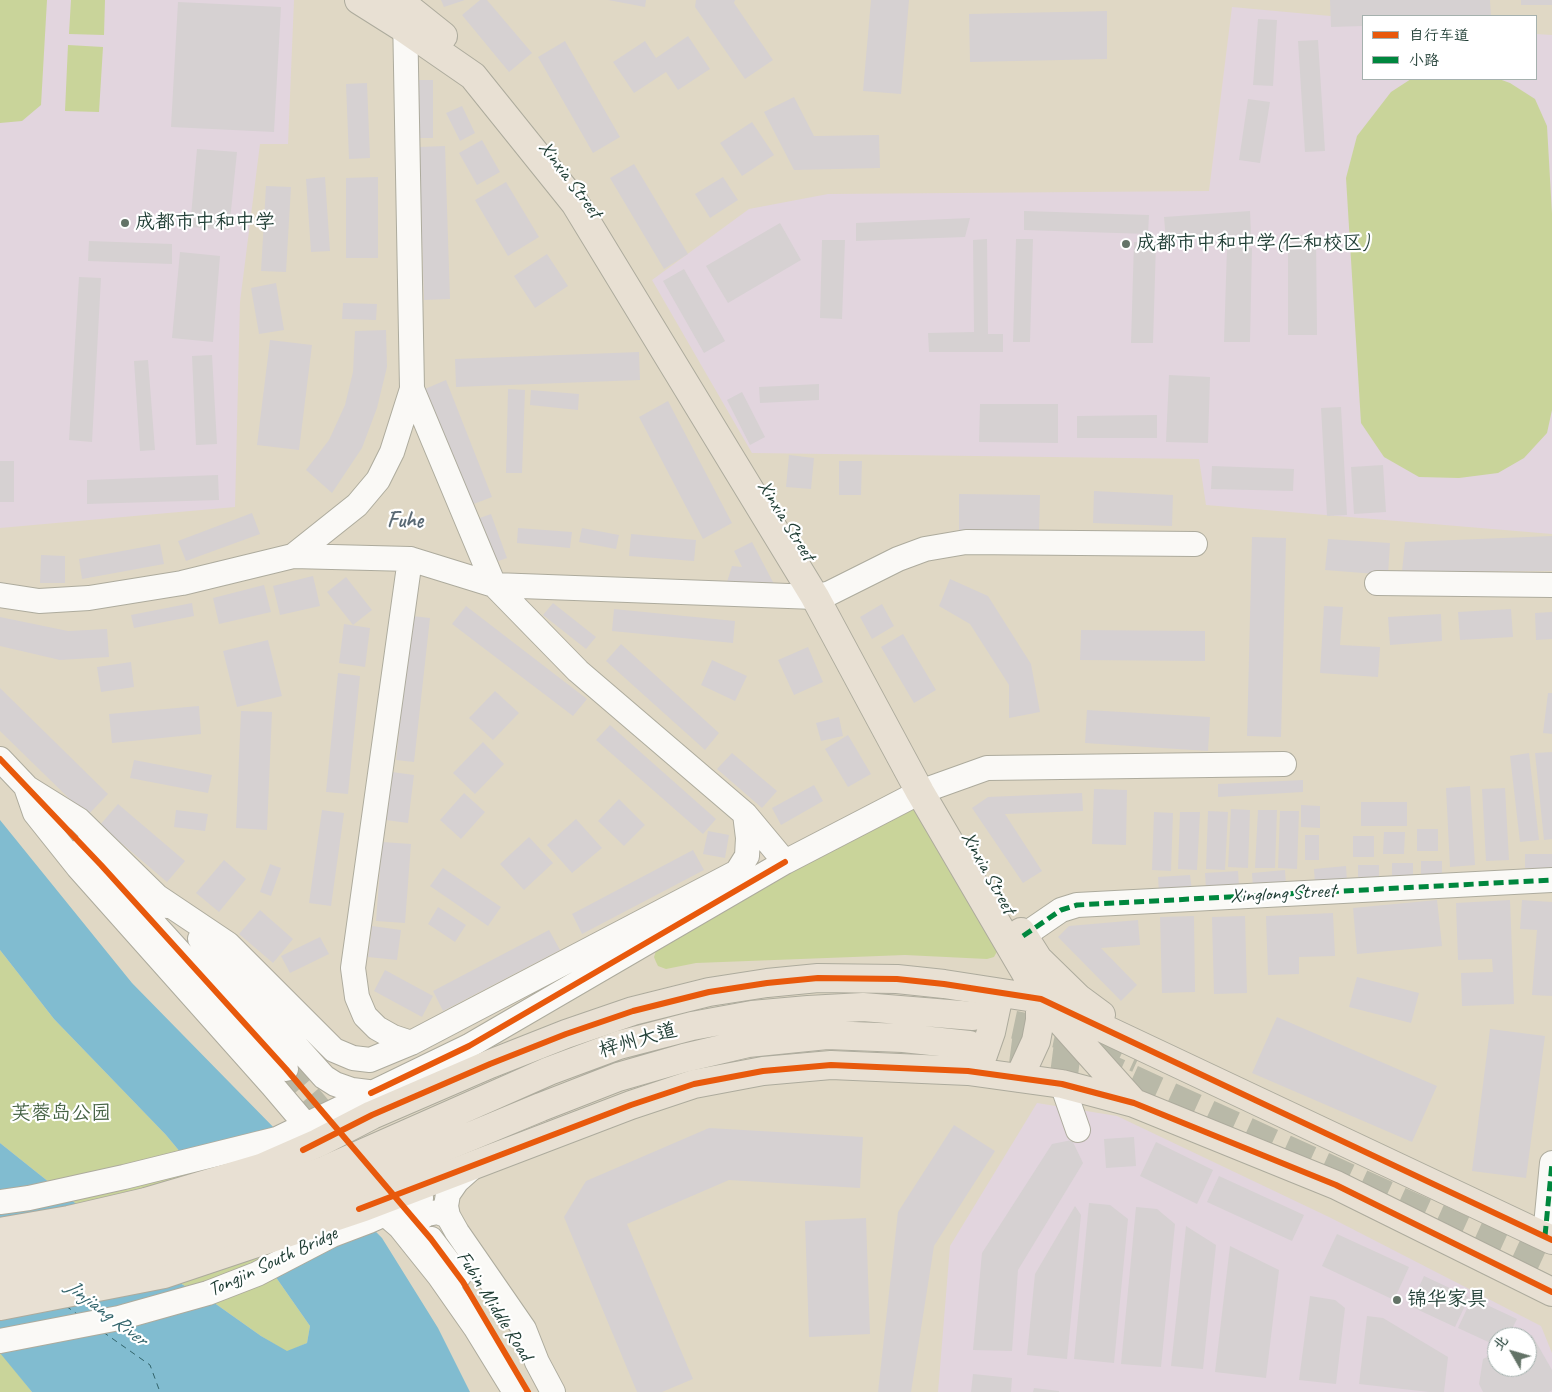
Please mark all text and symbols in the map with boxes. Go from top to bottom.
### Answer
legend [1362,15,1537,80]
text: 自行车道 [1409,26,1469,45]
text: 小路 [1409,51,1439,70]
street label: Xinxia Street [533,137,607,223]
place label: 成都市中和中学 [135,211,275,235]
marker: 成都市中和中学 [119,217,131,229]
place label: 成都市中和中学(仁和校区) [1136,232,1369,256]
marker: 成都市中和中学(仁和校区) [1120,238,1132,250]
street label: Xinxia Street [752,476,820,566]
district label: Fuhe [387,508,423,534]
street label: Xinxia Street [956,828,1020,918]
street label: Xinglong Street [1230,879,1336,909]
street label: 梓州大道 [596,1018,680,1064]
park label: 芙蓉岛公园 [11,1102,111,1126]
street label: Tongjin South Bridge [205,1222,341,1302]
street label: Fubin Middle Road [451,1247,537,1365]
water label: Jinjiang River [60,1274,152,1352]
place label: 锦华家具 [1407,1288,1487,1312]
marker: 锦华家具 [1391,1294,1403,1306]
north arrow [1487,1327,1537,1377]
text: 北 [1490,1332,1512,1354]

